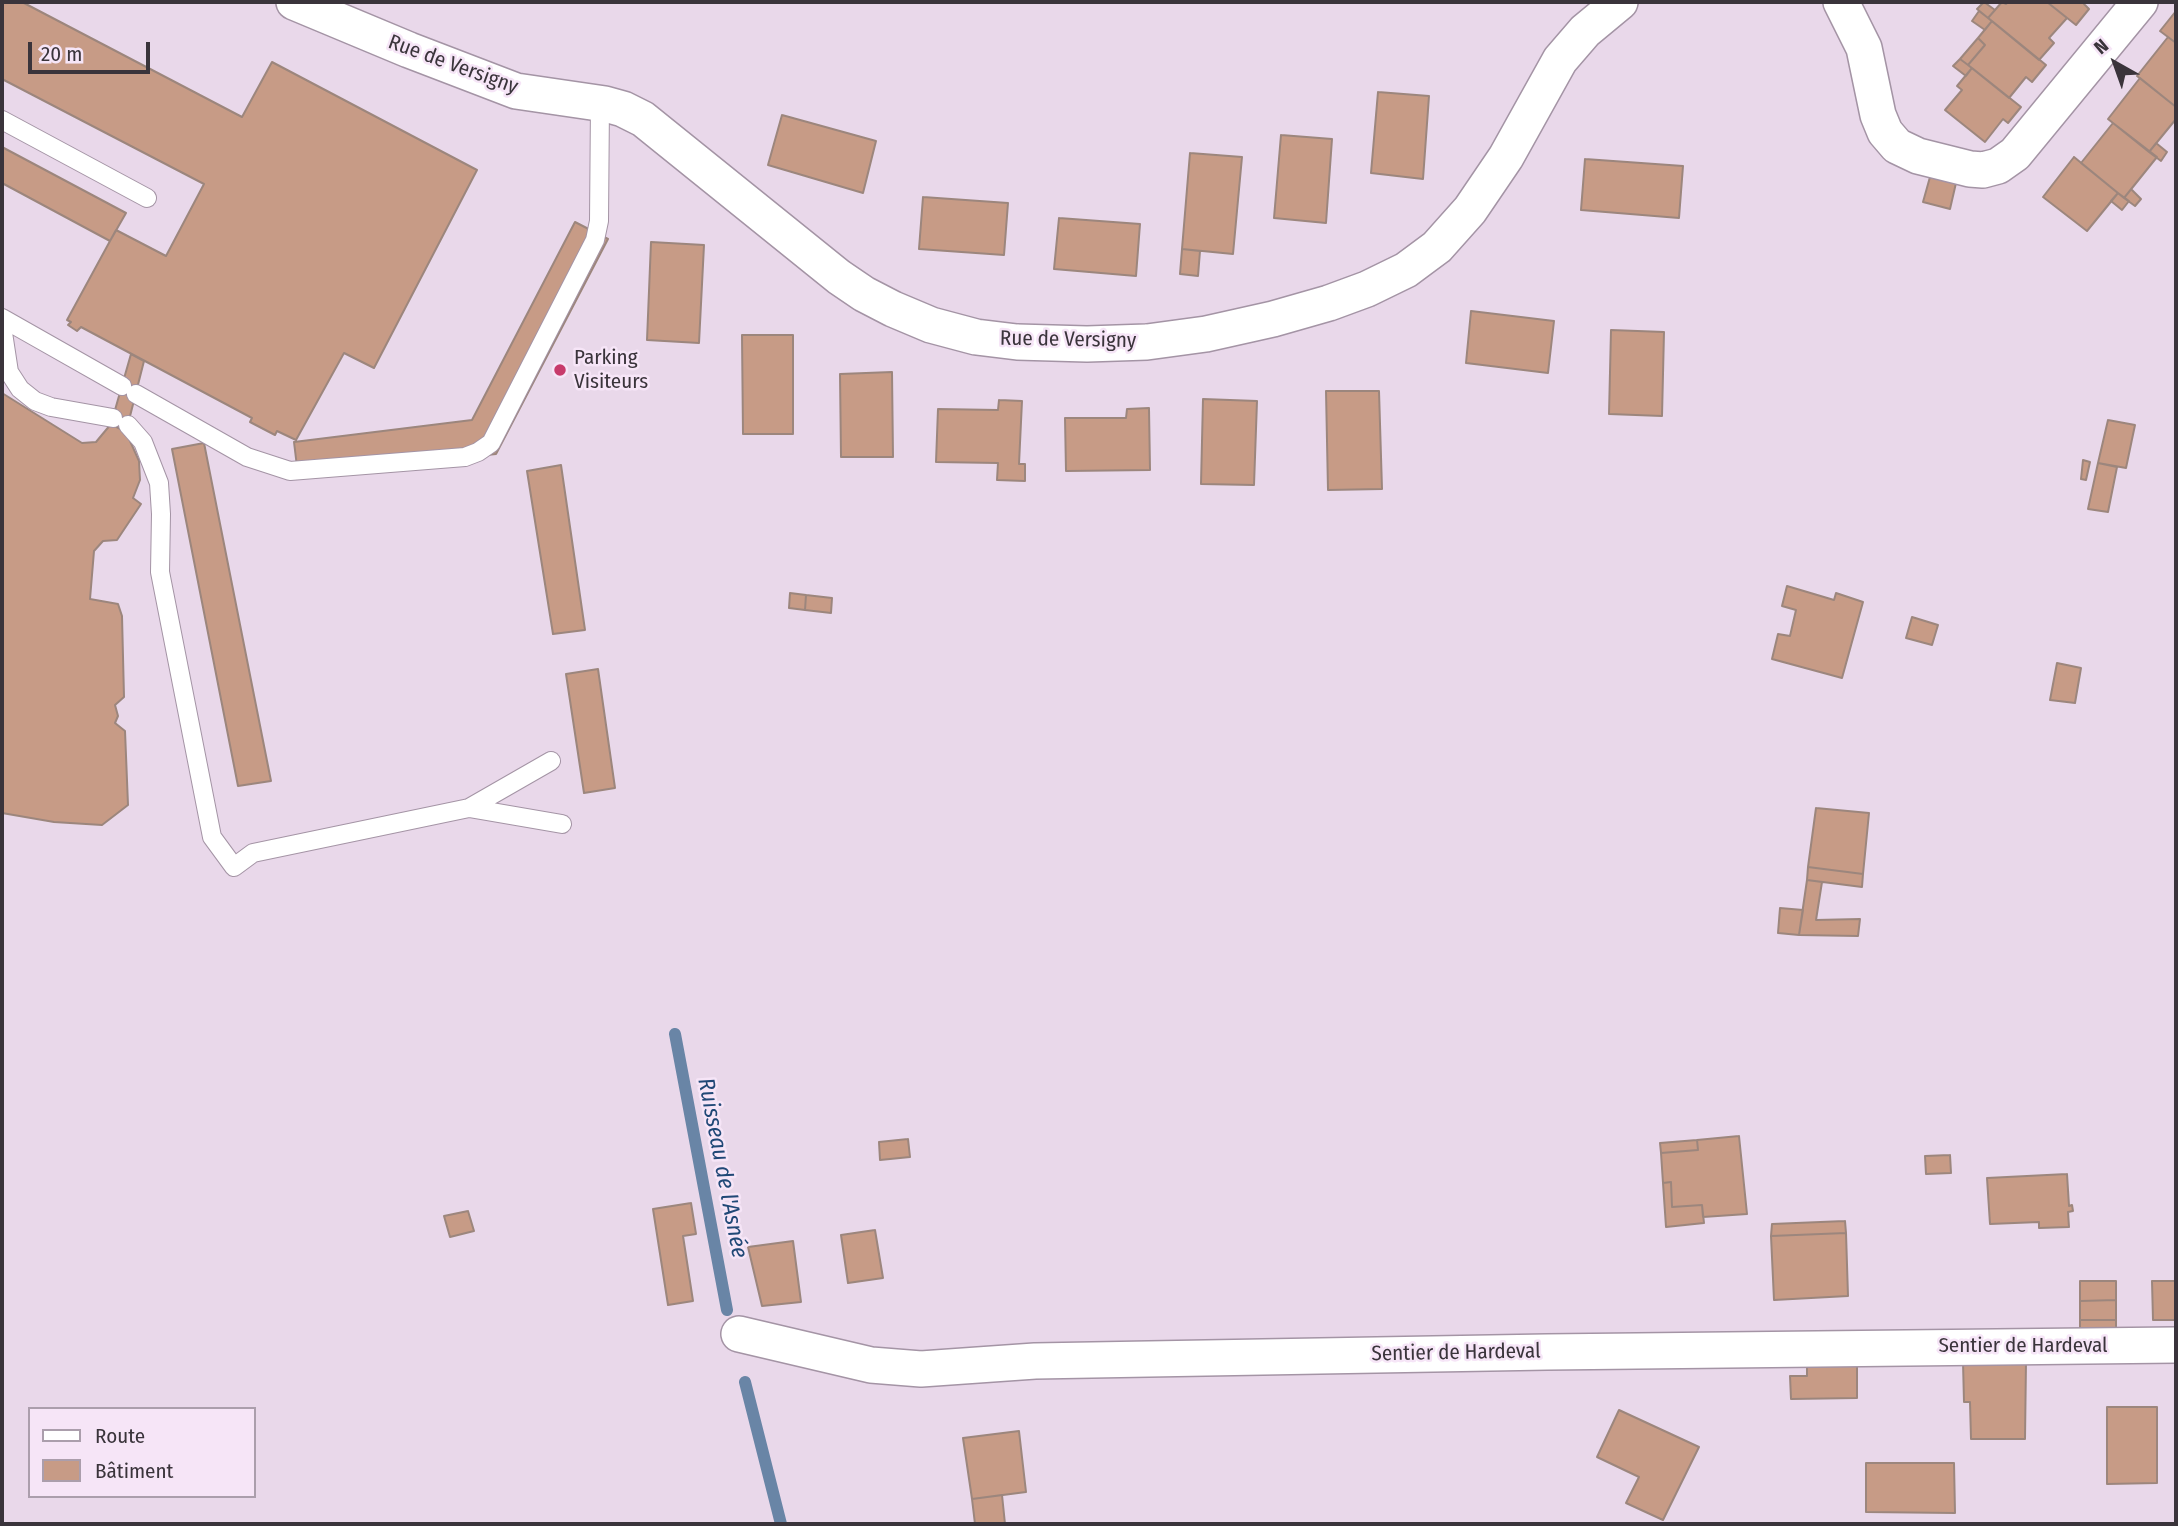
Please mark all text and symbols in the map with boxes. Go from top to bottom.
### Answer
scale bar [32,28,154,72]
north arrow [2080,28,2150,98]
street label: Rue de Versigny [385,30,521,100]
text: N [2089,34,2113,59]
text: 20 m [41,41,82,67]
street label: Rue de Versigny [1000,326,1136,354]
place label: Parking Visiteurs [574,345,648,395]
marker: Parking Visiteurs [552,362,568,378]
water label: Ruisseau de l'Asnée [691,1076,753,1260]
street label: Sentier de Hardeval [1938,1333,2108,1359]
street label: Sentier de Hardeval [1371,1339,1541,1367]
legend [28,1407,256,1498]
text: Route [95,1423,145,1449]
text: Bâtiment [95,1458,173,1484]

